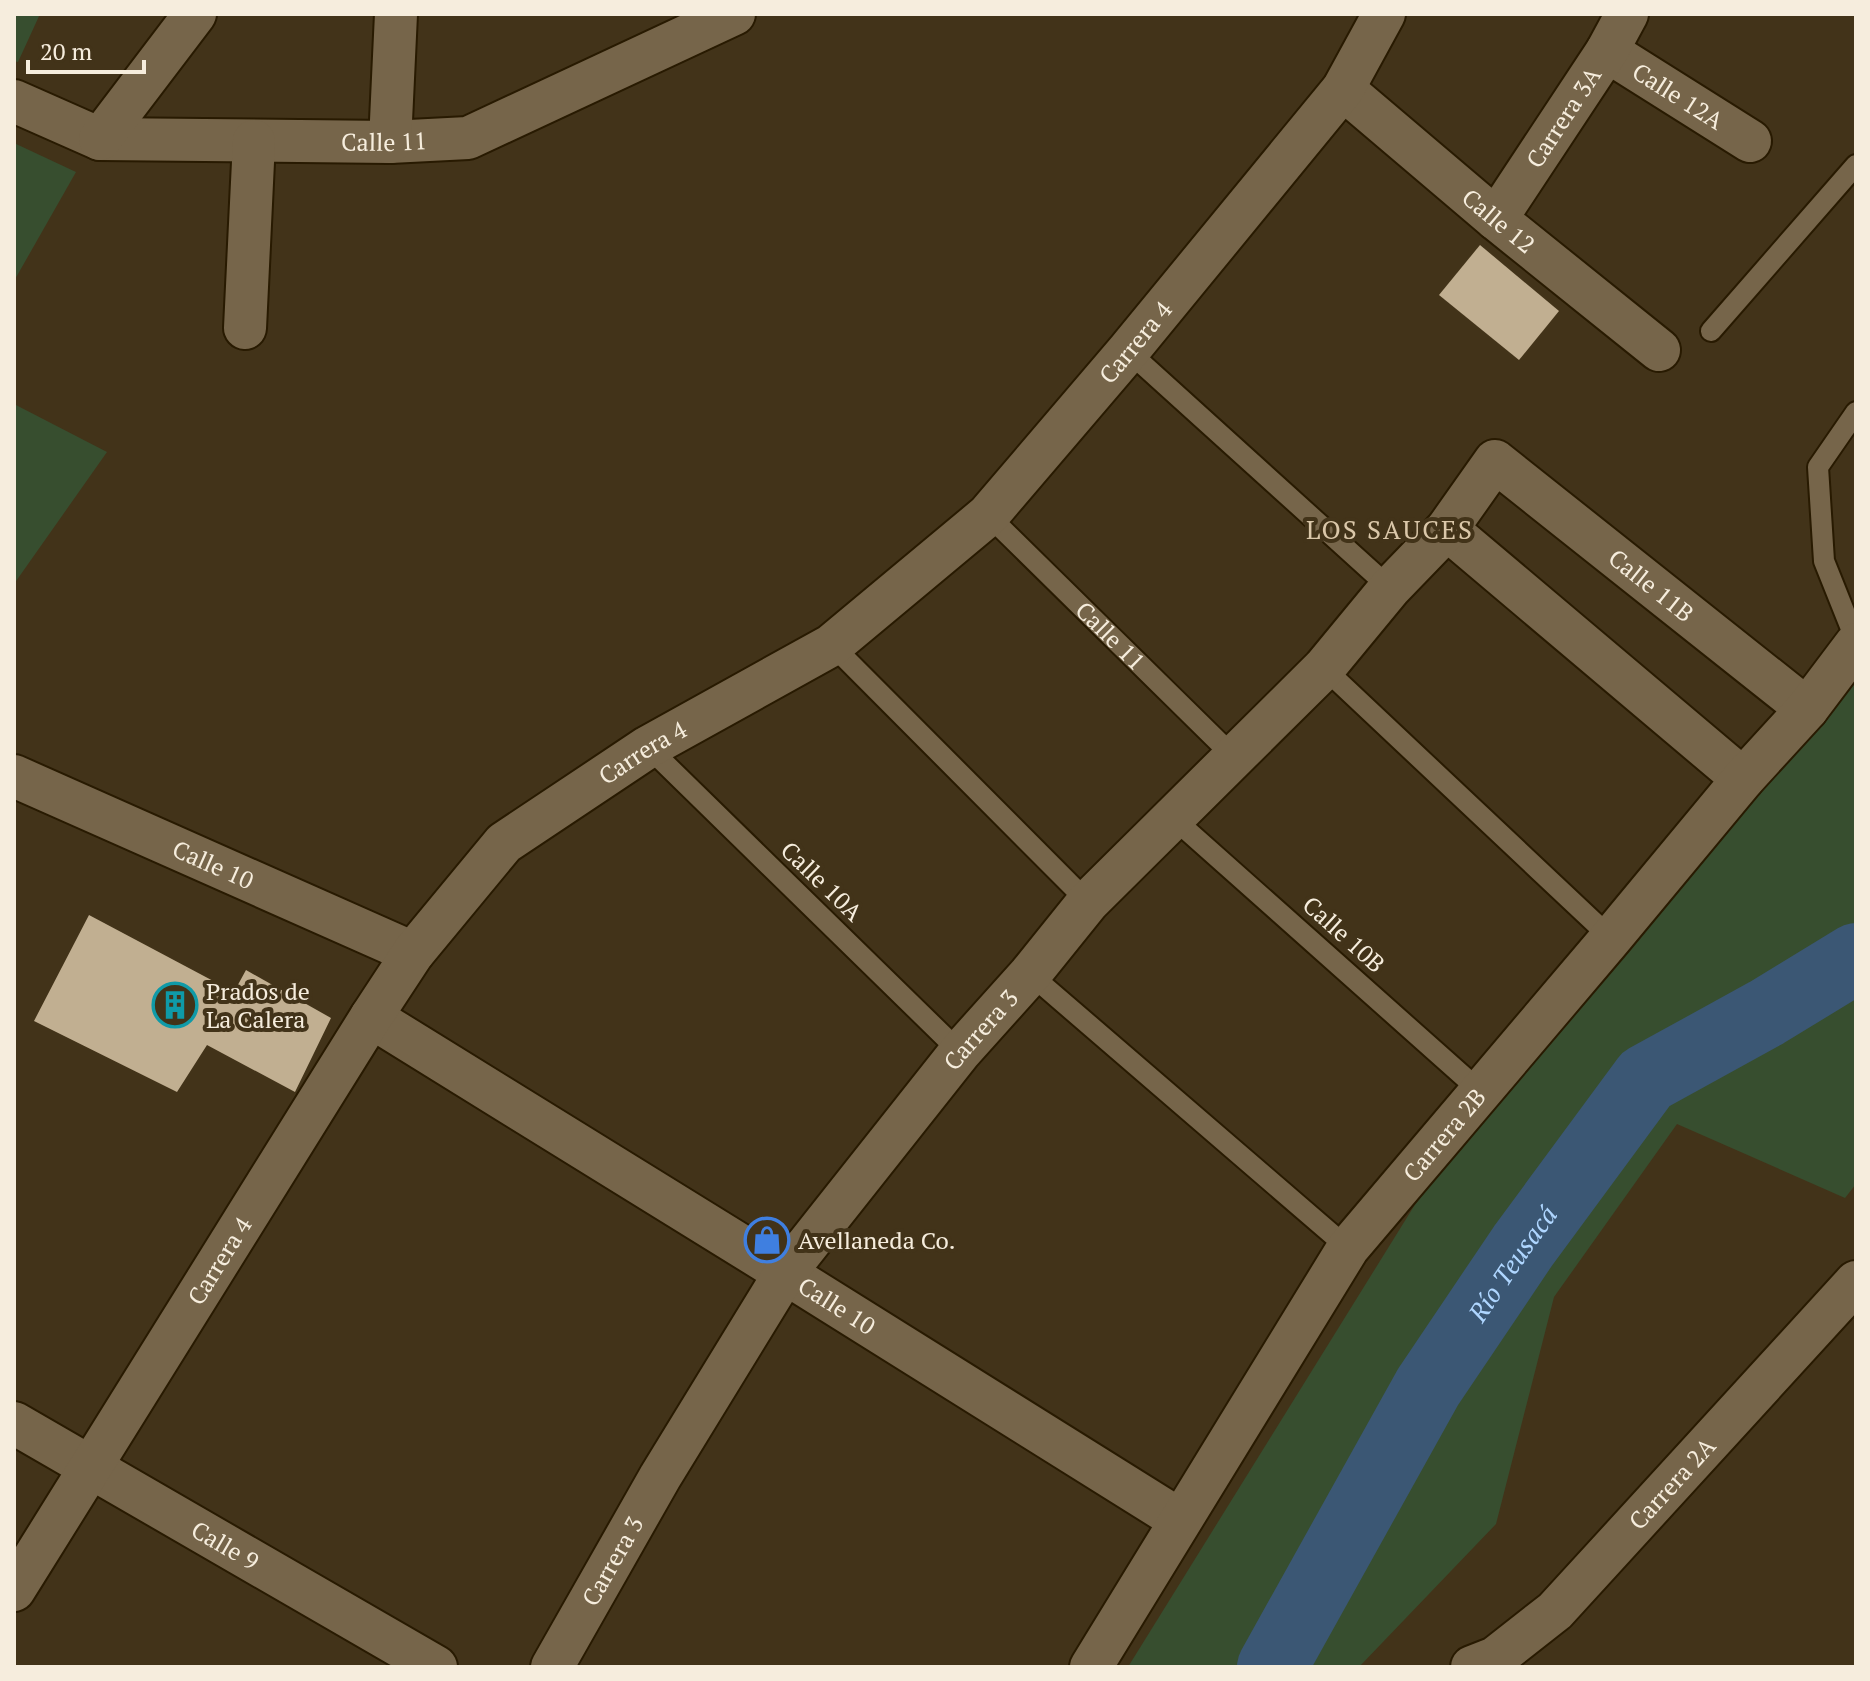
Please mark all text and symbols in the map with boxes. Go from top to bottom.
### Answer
scale bar [28,24,144,74]
text: 20 m [40,35,92,67]
street label: Calle 12A [1626,55,1730,137]
street label: Carrera 3A [1518,60,1608,174]
street label: Calle 11 [341,124,428,158]
street label: Calle 12 [1455,181,1542,260]
street label: Carrera 4 [1091,294,1179,390]
district label: LOS SAUCES [1306,512,1474,546]
street label: Calle 11B [1602,542,1701,629]
street label: Calle 11 [1069,594,1152,677]
street label: Carrera 4 [592,713,692,792]
street label: Calle 10 [168,832,259,896]
street label: Calle 10A [774,834,870,928]
street label: Calle 10B [1296,889,1392,979]
place label: Prados de La Calera [206,975,310,1035]
building icon: Prados de La Calera [151,981,199,1029]
street label: Carrera 3 [936,982,1025,1077]
street label: Carrera 2B [1395,1081,1493,1188]
water label: Río Teusacá [1459,1199,1564,1329]
street label: Carrera 4 [180,1210,259,1311]
shop icon: Avellaneda Co. [743,1216,791,1264]
place label: Avellaneda Co. [798,1224,956,1256]
street label: Calle 10 [792,1269,882,1342]
street label: Carrera 2A [1621,1430,1723,1536]
street label: Carrera 3 [574,1510,650,1611]
street label: Calle 9 [186,1513,265,1577]

